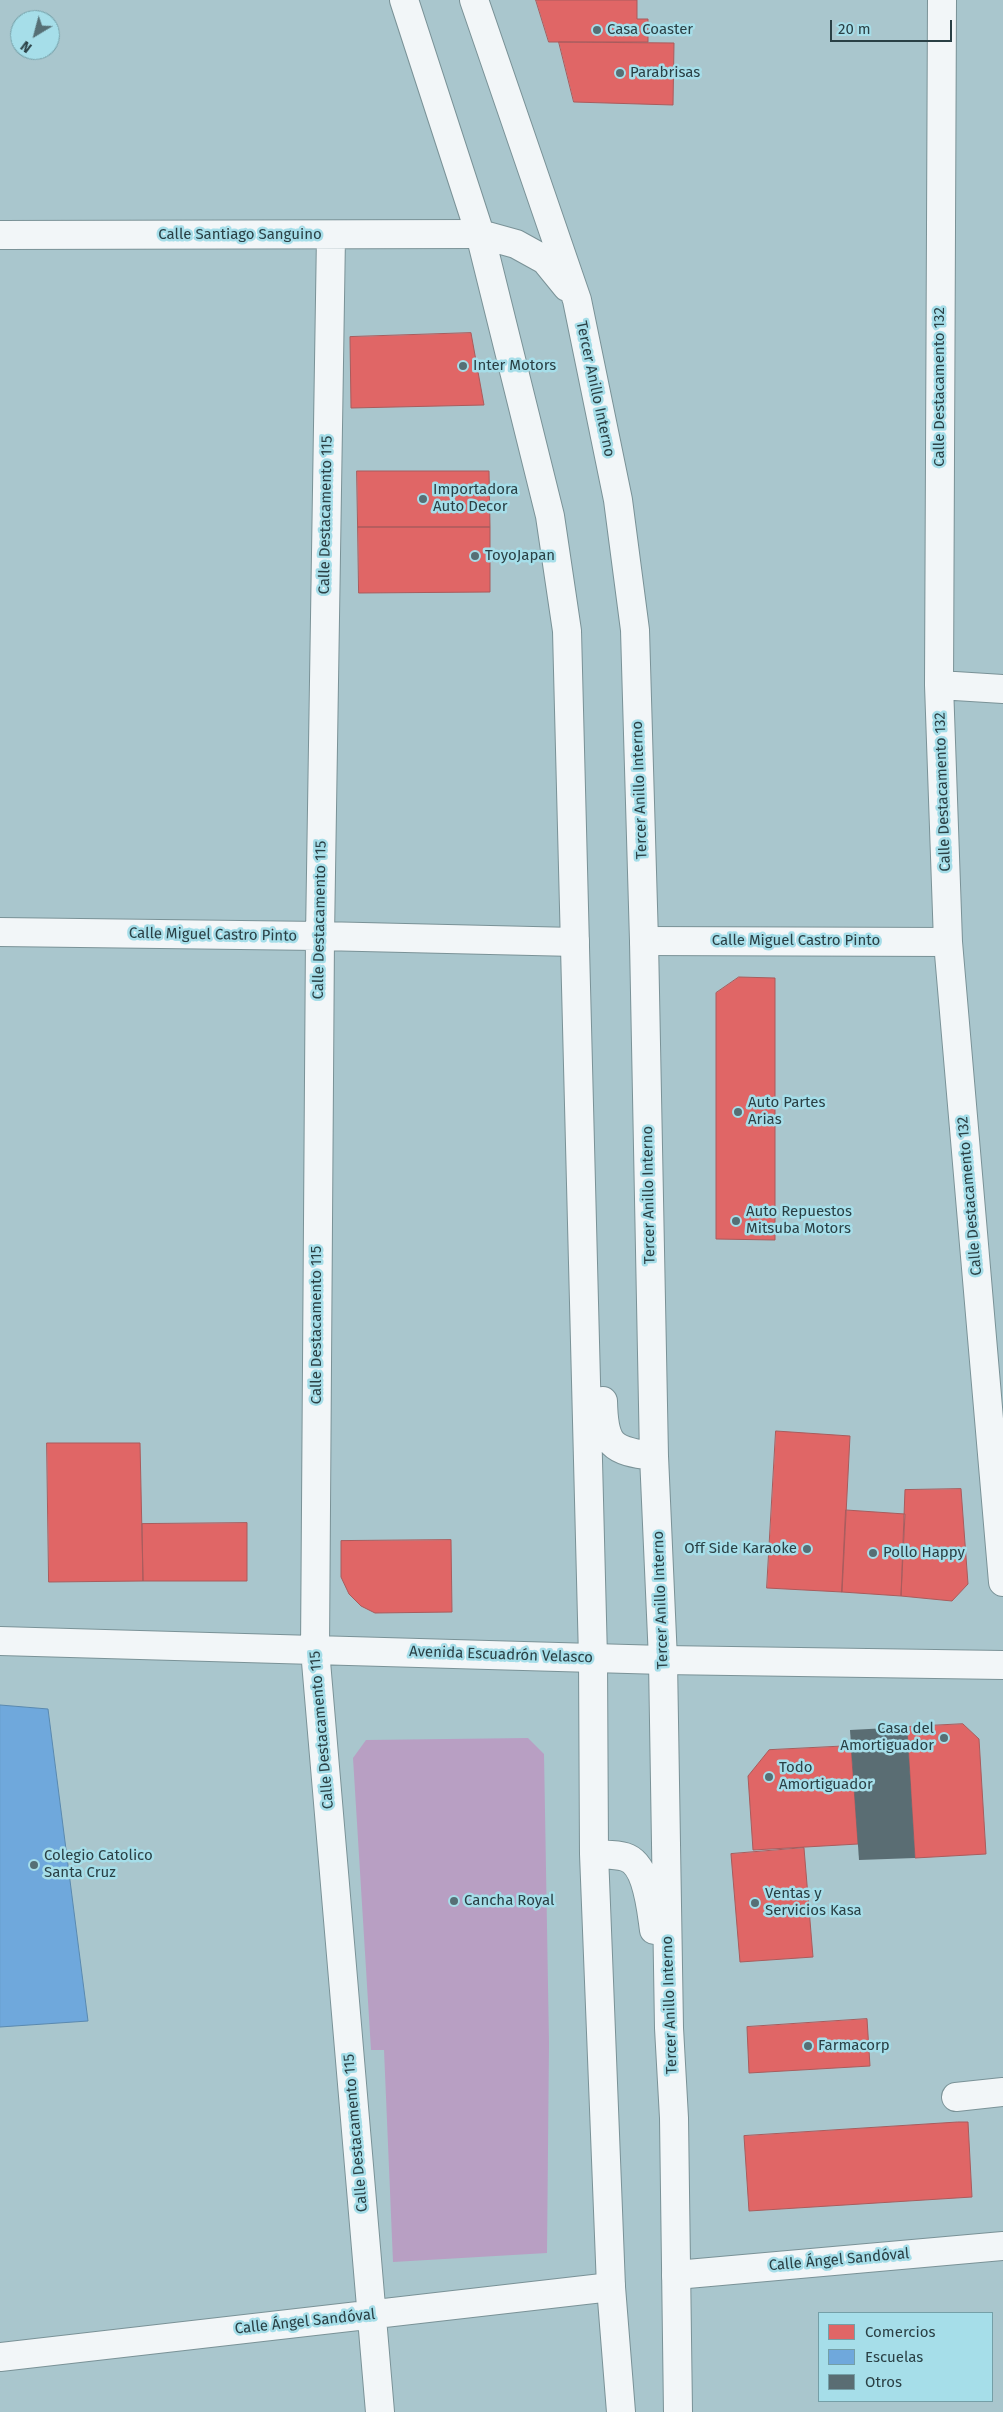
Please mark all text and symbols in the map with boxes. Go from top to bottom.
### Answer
north arrow [10,10,60,60]
scale bar [833,10,956,42]
text: 20 m [838,20,871,38]
place label: Casa Coaster [607,21,693,39]
marker: Casa Coaster [591,24,603,36]
text: N [17,37,35,56]
place label: Parabrisas [630,64,700,82]
marker: Parabrisas [614,67,626,79]
street label: Calle Santiago Sanguino [158,226,322,244]
street label: Calle Destacamento 132 [931,307,949,467]
street label: Tercer Anillo Interno [572,320,618,458]
place label: Inter Motors [473,357,556,375]
marker: Inter Motors [457,360,469,372]
street label: Calle Destacamento 115 [316,436,336,594]
place label: Importadora Auto Decor [433,481,518,516]
marker: Importadora Auto Decor [417,493,429,505]
place label: ToyoJapan [485,547,555,565]
marker: ToyoJapan [469,550,481,562]
street label: Calle Destacamento 132 [931,712,955,872]
street label: Tercer Anillo Interno [629,721,651,859]
street label: Calle Destacamento 115 [310,841,330,999]
street label: Calle Miguel Castro Pinto [129,925,297,945]
street label: Calle Miguel Castro Pinto [712,932,880,950]
place label: Auto Partes Arias [748,1094,825,1129]
marker: Auto Partes Arias [732,1106,744,1118]
street label: Calle Destacamento 132 [954,1116,986,1276]
street label: Tercer Anillo Interno [639,1126,659,1264]
place label: Auto Repuestos Mitsuba Motors [746,1203,852,1238]
marker: Auto Repuestos Mitsuba Motors [730,1215,742,1227]
street label: Calle Destacamento 115 [308,1246,326,1404]
street label: Tercer Anillo Interno [650,1531,672,1669]
place label: Off Side Karaoke [684,1540,797,1558]
marker: Off Side Karaoke [801,1543,813,1555]
place label: Pollo Happy [883,1544,965,1562]
marker: Pollo Happy [867,1547,879,1559]
street label: Avenida Escuadrón Velasco [409,1643,593,1667]
street label: Calle Destacamento 115 [306,1650,338,1810]
place label: Casa del Amortiguador [840,1720,934,1755]
marker: Casa del Amortiguador [938,1732,950,1744]
place label: Todo Amortiguador [779,1759,873,1794]
marker: Todo Amortiguador [763,1771,775,1783]
place label: Colegio Catolico Santa Cruz [44,1847,153,1882]
marker: Colegio Catolico Santa Cruz [28,1859,40,1871]
place label: Ventas y Servicios Kasa [765,1885,862,1920]
place label: Cancha Royal [464,1892,554,1910]
marker: Cancha Royal [448,1895,460,1907]
marker: Ventas y Servicios Kasa [749,1897,761,1909]
street label: Tercer Anillo Interno [659,1936,681,2074]
place label: Farmacorp [818,2037,890,2055]
marker: Farmacorp [802,2040,814,2052]
street label: Calle Destacamento 115 [340,2053,372,2213]
street label: Calle Ángel Sandóval [768,2245,910,2275]
street label: Calle Ángel Sandóval [234,2306,376,2338]
legend [818,2312,993,2402]
text: Comercios [865,2323,935,2341]
text: Escuelas [865,2348,923,2366]
text: Otros [865,2373,902,2391]

